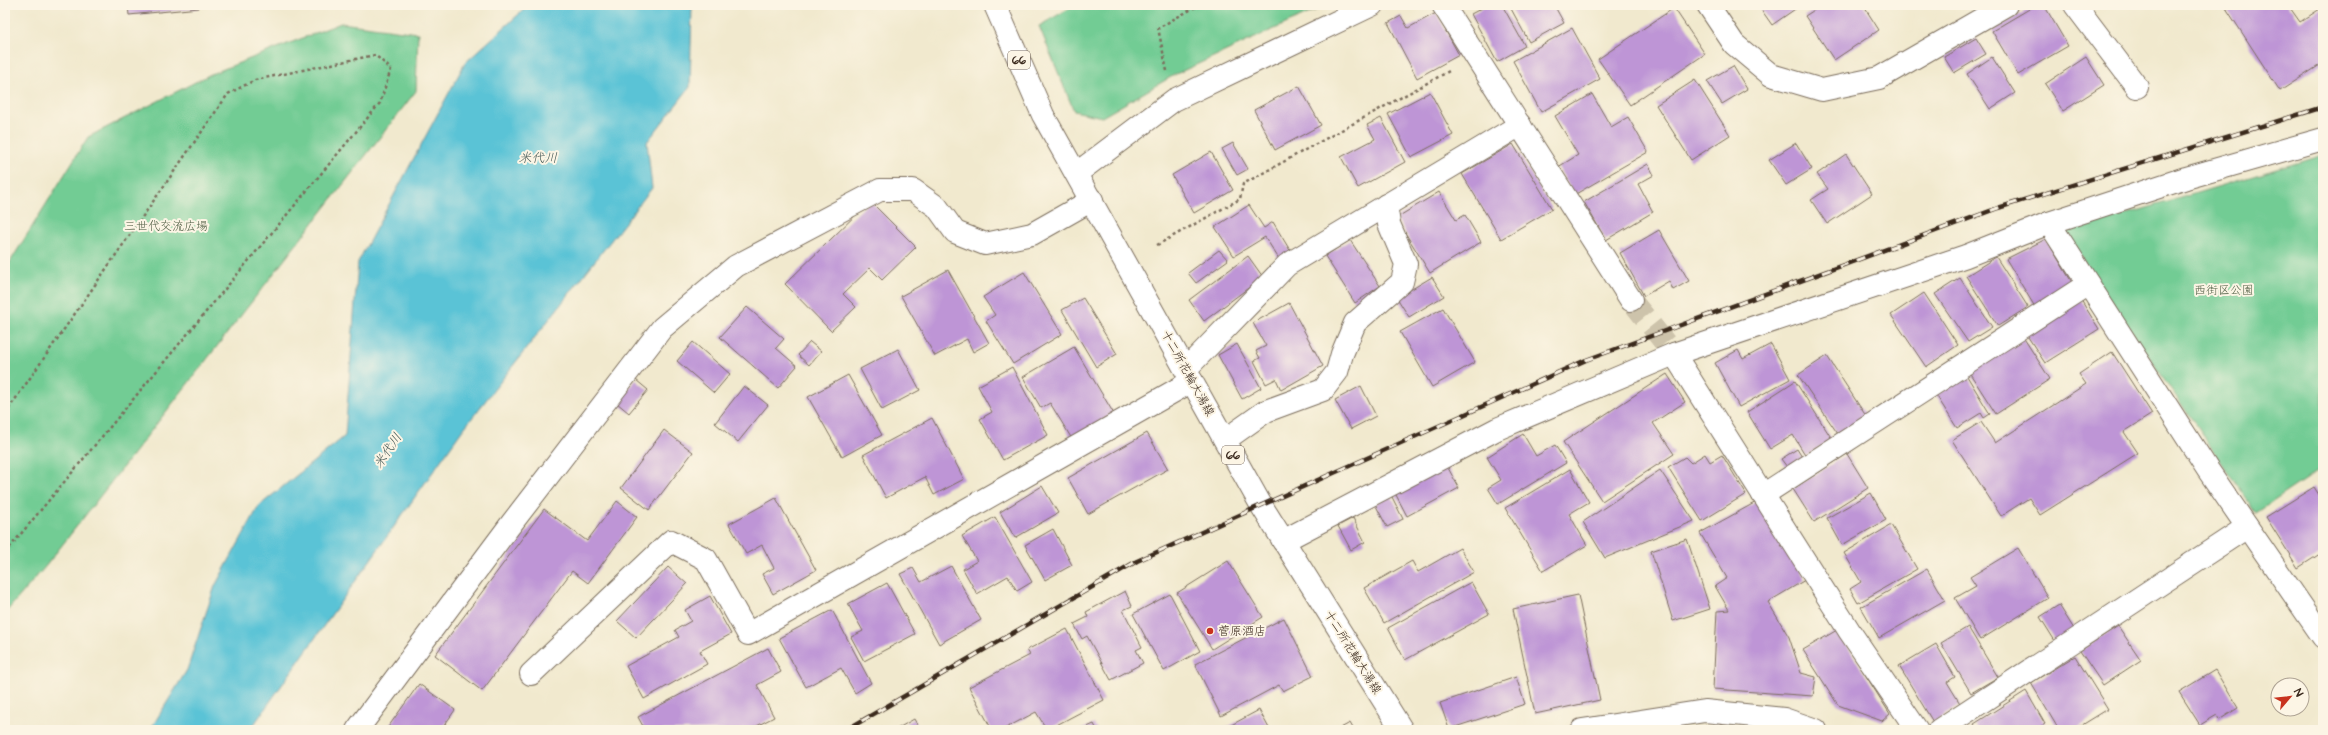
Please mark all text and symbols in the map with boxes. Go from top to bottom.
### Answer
road number: 66 [1008,51,1030,69]
water label: 米代川 [518,149,558,167]
park label: 三世代交流広場 [124,218,208,235]
park label: 西街区公園 [2194,282,2254,299]
street label: 十二所花輪大湯線 [1157,327,1218,419]
water label: 米代川 [369,429,406,472]
road number: 66 [1222,446,1244,464]
street label: 十二所花輪大湯線 [1320,607,1385,697]
place label: 菅原酒店 [1218,623,1266,640]
marker: 菅原酒店 [1205,626,1215,636]
north arrow [2270,677,2310,717]
text: N [2290,686,2307,699]

